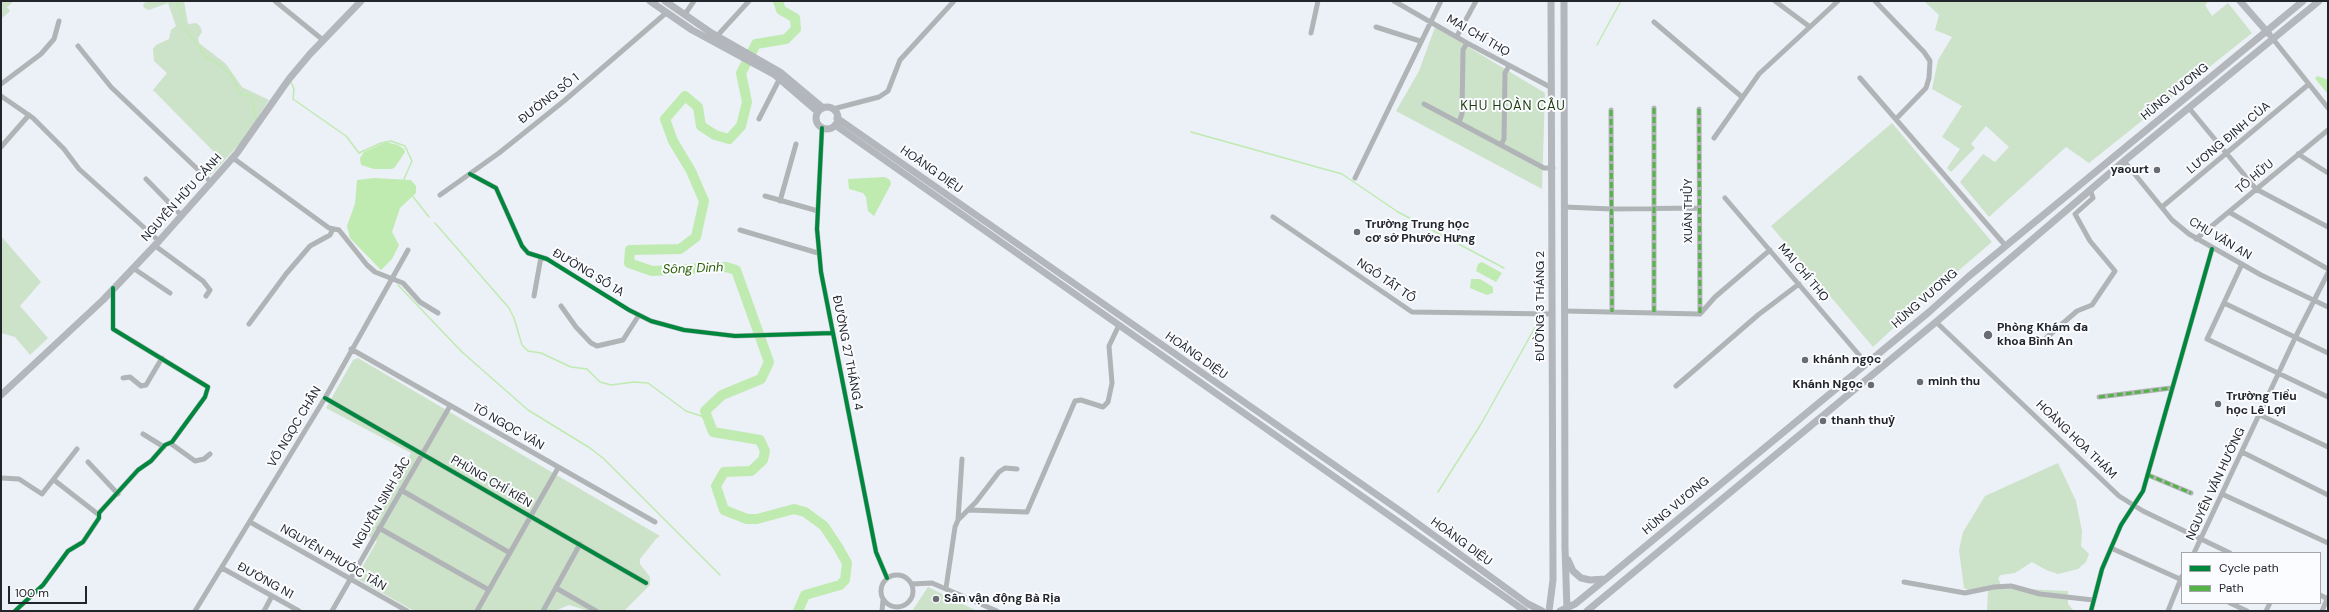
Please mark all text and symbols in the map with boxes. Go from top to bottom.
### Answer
street label: MAI CHÍ THỌ [1444,12,1512,60]
street label: HÙNG VƯƠNG [2138,60,2212,124]
street label: ĐƯỜNG SỐ 1 [516,71,582,127]
district label: KHU HOÀN CẦU [1460,99,1566,115]
street label: LƯƠNG ĐỊNH CỦA [2184,99,2274,177]
street label: HOÀNG DIỆU [897,143,965,197]
street label: NGUYỄN HỮU CẢNH [139,151,225,245]
street label: TỐ HỮU [2233,157,2277,197]
place label: yaourt [2110,163,2149,177]
marker: yaourt [2152,165,2162,175]
street label: XUÂN THỦY [1682,179,1696,243]
street label: CHU VĂN AN [2186,215,2254,263]
place label: Trường Trung học cơ sở Phước Hưng [1365,218,1475,246]
marker: Trường Trung học cơ sở Phước Hưng [1352,227,1362,237]
street label: MAI CHÍ THỌ [1775,241,1831,305]
street label: ĐƯỜNG SỐ 1A [550,246,626,300]
street label: ĐƯỜNG 3 THÁNG 2 [1534,251,1548,361]
street label: NGÔ TẤT TỐ [1354,256,1418,306]
water label: Sông Dinh [662,260,724,278]
street label: HÙNG VƯƠNG [1889,266,1961,332]
street label: ĐƯỜNG 27 THÁNG 4 [829,294,865,412]
place label: Phòng Khám đa khoa Bình An [1997,321,2088,349]
street label: HOÀNG DIỆU [1162,329,1230,383]
marker: Phòng Khám đa khoa Bình An [1982,329,1994,341]
place label: khánh ngọc [1813,353,1881,367]
marker: khánh ngọc [1800,355,1810,365]
place label: minh thu [1928,375,1980,389]
marker: minh thu [1915,377,1925,387]
place label: Khánh Ngọc [1793,378,1863,392]
marker: Khánh Ngọc [1866,380,1876,390]
street label: VÕ NGỌC CHẤN [265,384,325,470]
place label: Trường Tiểu học Lê Lợi [2226,390,2297,418]
street label: HOÀNG HOA THÁM [2033,398,2119,482]
marker: Trường Tiểu học Lê Lợi [2213,399,2223,409]
street label: TÔ NGỌC VÂN [470,401,546,453]
place label: thanh thuỷ [1831,414,1895,428]
marker: thanh thuỷ [1818,416,1828,426]
street label: NGUYỄN VĂN HƯỞNG [2184,425,2248,543]
street label: PHÙNG CHÍ KIÊN [448,453,534,511]
street label: NGUYỄN SINH SẮC [350,455,414,551]
street label: HÙNG VƯƠNG [1640,474,1712,538]
street label: HOÀNG DIỆU [1428,515,1494,569]
street label: NGUYỄN PHƯỚC TẦN [277,522,389,594]
legend [2181,552,2321,604]
street label: ĐƯỜNG N1 [235,560,295,602]
text: Cycle path [2219,560,2279,576]
scale bar [10,578,89,604]
text: Path [2219,580,2244,596]
text: 100 m [15,585,49,601]
place label: Sân vận động Bà Rịa [944,592,1061,606]
marker: Sân vận động Bà Rịa [931,594,941,604]

